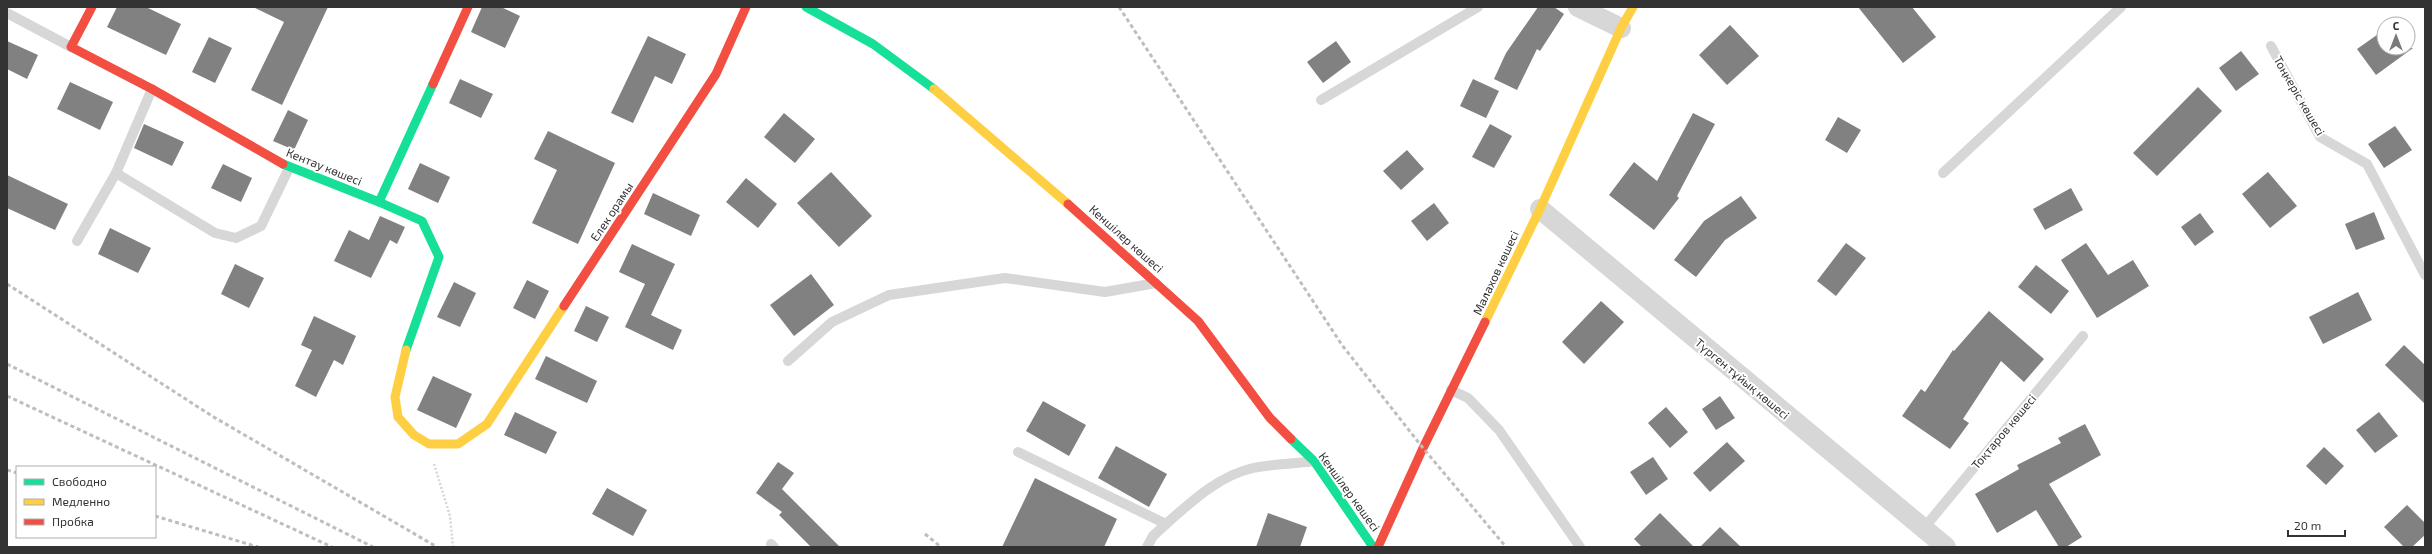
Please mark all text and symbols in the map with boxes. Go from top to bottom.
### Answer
north arrow [2376,16,2416,56]
text: С [2393,19,2400,32]
street label: Тоңкерiс көшесі [2271,53,2328,138]
street label: Кентау көшесі [284,145,364,189]
street label: Елек орамы [587,179,635,243]
street label: Кеншілер көшесі [1087,201,1166,275]
street label: Малахов көшесі [1469,228,1521,317]
street label: Түрген тұйық көшесі [1693,335,1793,422]
street label: Тоқтаров көшесі [1968,391,2039,472]
street label: Кеншілер көшесі [1316,449,1383,534]
legend [16,466,156,538]
text: Свободно [52,474,107,488]
text: Медленно [52,494,110,508]
scale bar [2288,512,2345,538]
text: Пробка [52,514,94,528]
text: 20 m [2294,518,2321,532]

